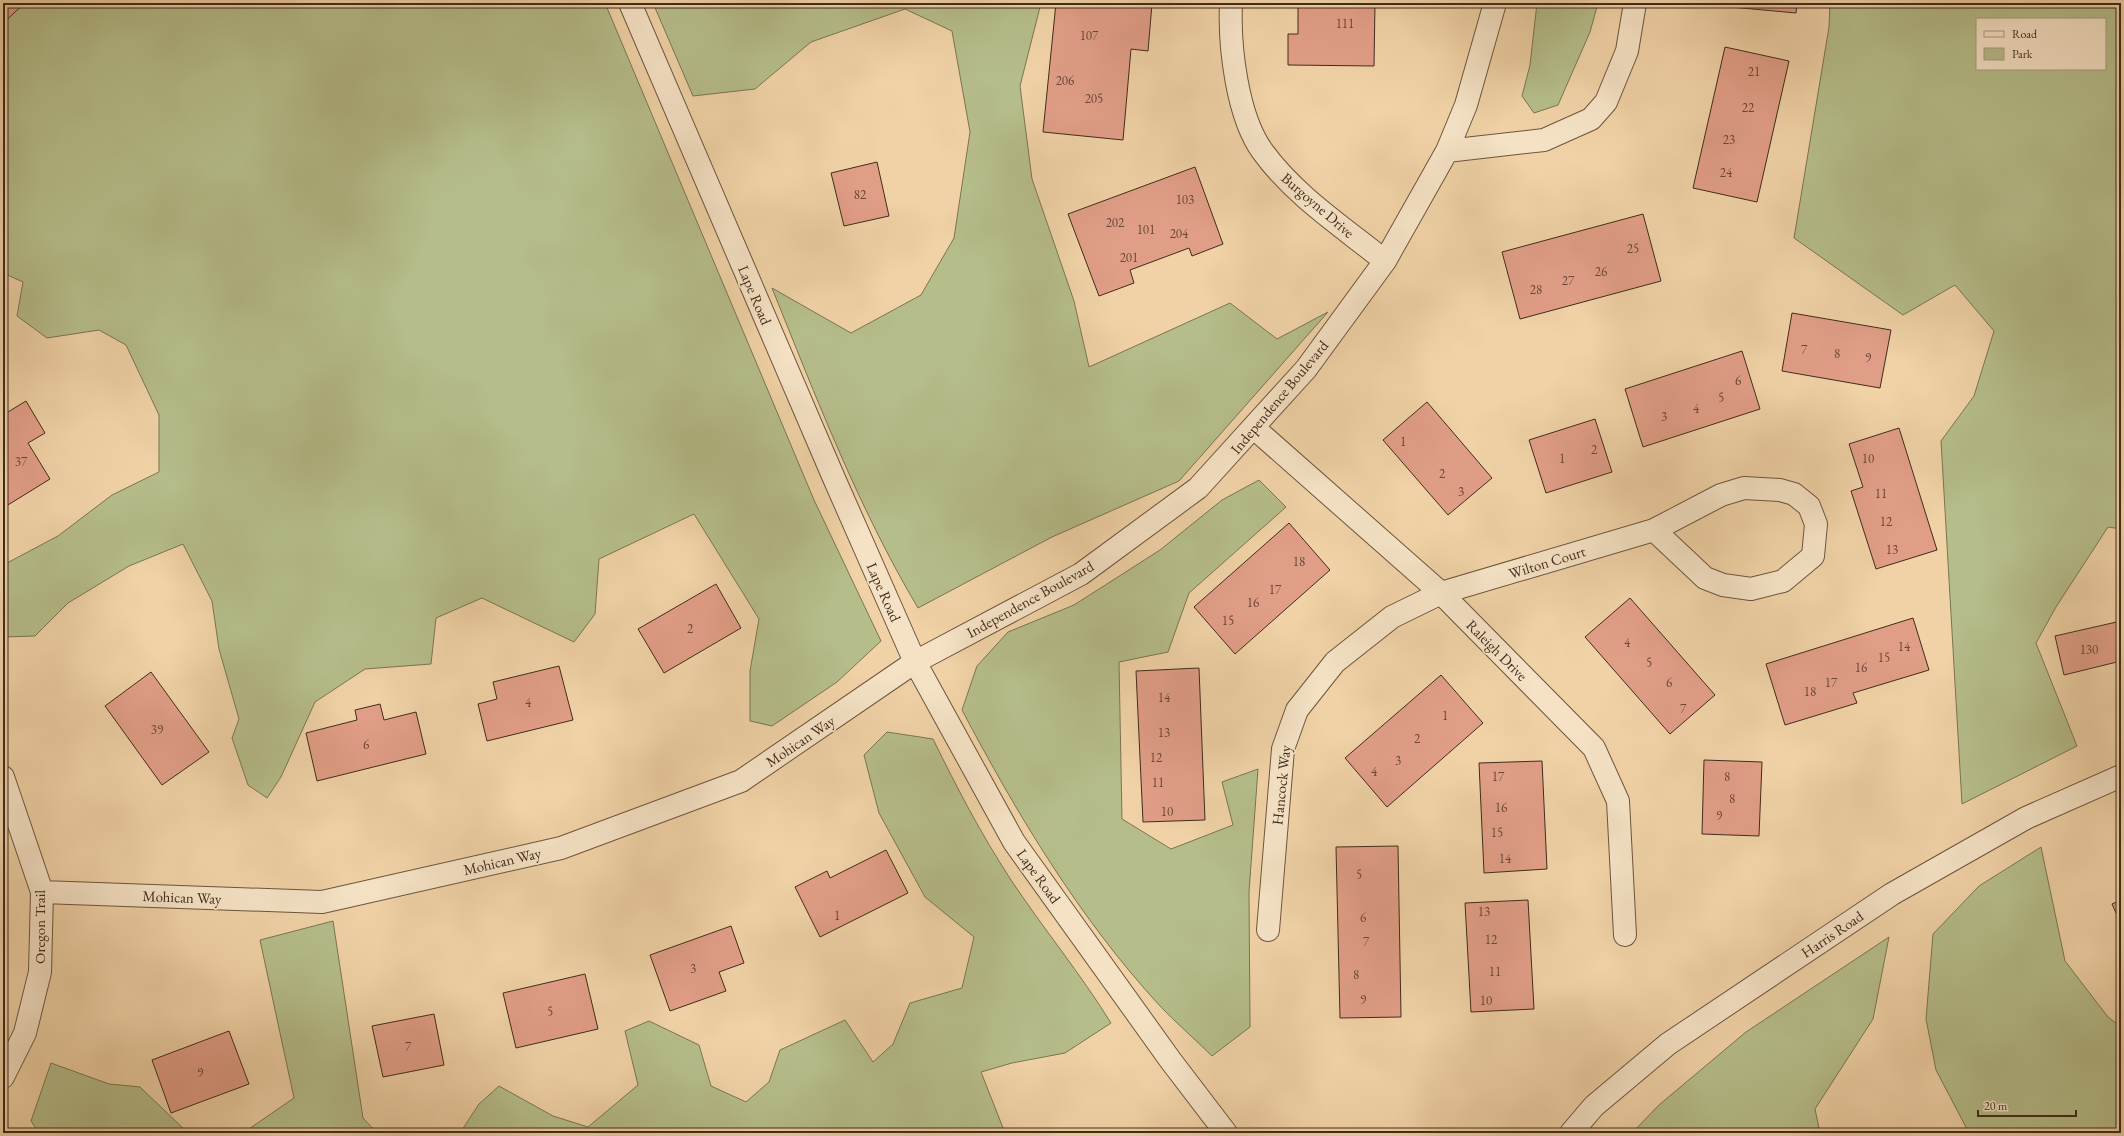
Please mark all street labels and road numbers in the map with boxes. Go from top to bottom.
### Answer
street label: Burgoyne Drive [1278,168,1359,242]
street label: Lape Road [734,262,776,328]
street label: Independence Boulevard [1226,336,1332,458]
street label: Wilton Court [1506,541,1588,583]
street label: Independence Boulevard [963,556,1097,642]
street label: Lape Road [863,559,906,625]
street label: Raleigh Drive [1462,615,1532,685]
street label: Mohican Way [762,711,839,771]
street label: Hancock Way [1267,744,1295,826]
street label: Mohican Way [461,843,543,879]
street label: Lape Road [1013,845,1065,907]
street label: Mohican Way [142,886,222,908]
street label: Oregon Trail [30,890,49,964]
street label: Harris Road [1797,906,1867,962]

